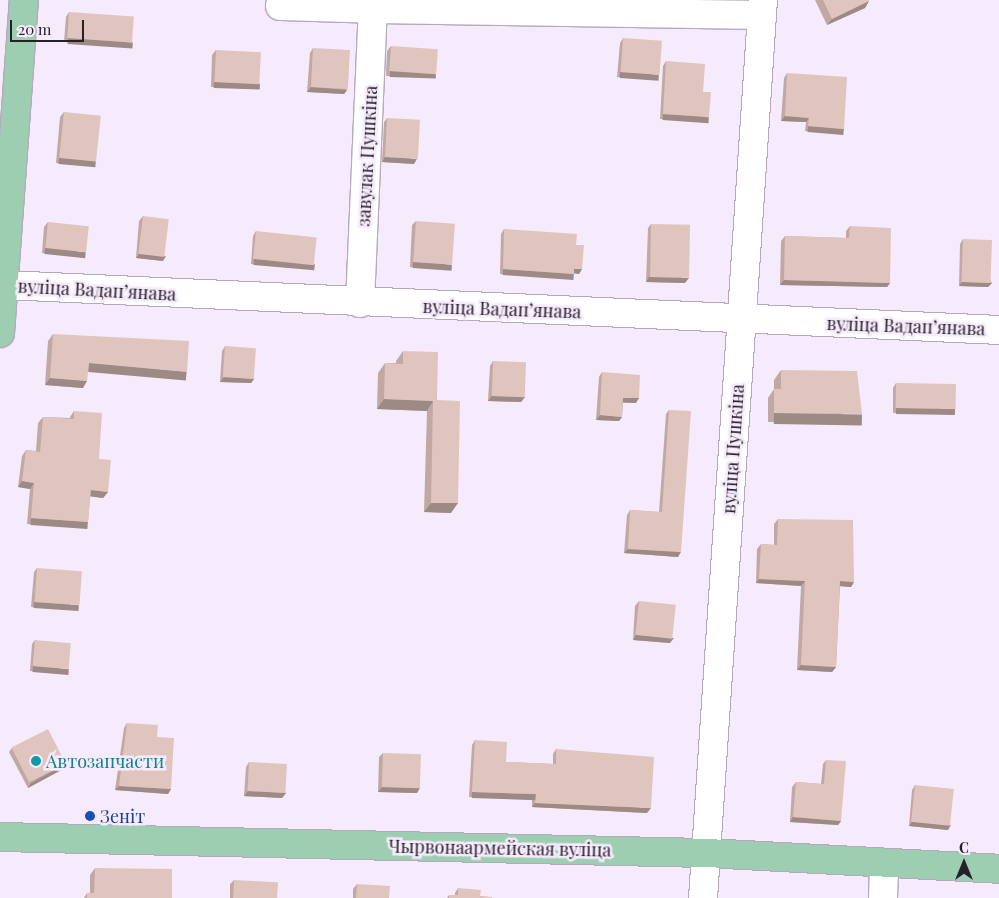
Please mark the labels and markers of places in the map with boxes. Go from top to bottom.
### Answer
place label: Автозапчасти [46,750,164,772]
marker: Автозапчасти [30,755,42,767]
place label: Зеніт [100,805,145,827]
marker: Зеніт [84,810,96,822]

